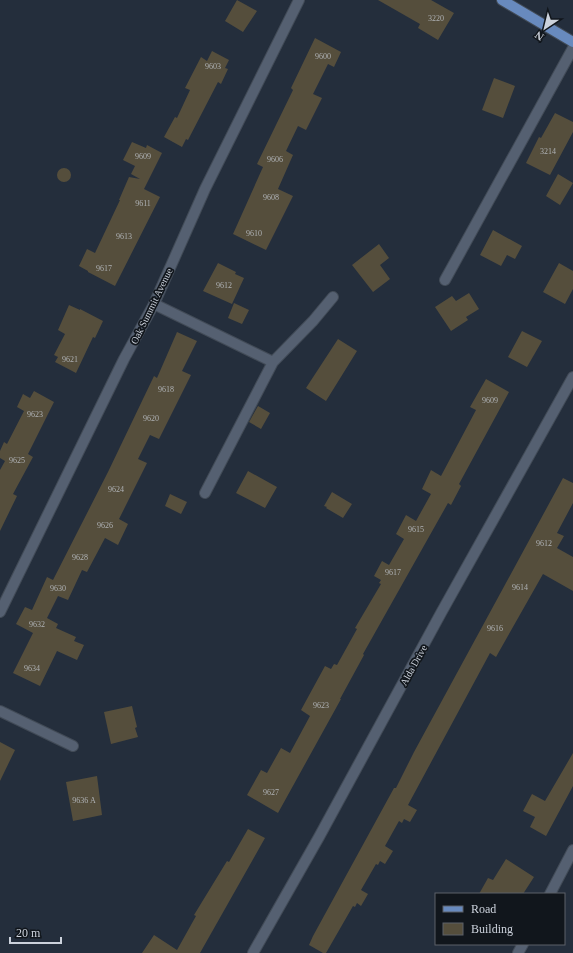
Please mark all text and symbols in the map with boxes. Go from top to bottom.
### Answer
north arrow [525,8,565,48]
house number: 3220 [428,14,444,23]
text: N [533,29,546,43]
house number: 9600 [315,52,331,61]
house number: 9603 [205,62,221,71]
house number: 3214 [540,147,556,156]
house number: 9609 [135,152,151,161]
house number: 9606 [267,155,283,164]
house number: 9608 [263,193,279,202]
house number: 9611 [135,199,151,208]
house number: 9610 [246,229,262,238]
house number: 9613 [116,232,132,241]
house number: 9617 [96,264,112,273]
street label: Oak Summit Avenue [128,266,175,346]
house number: 9612 [216,281,232,290]
house number: 9621 [62,355,78,364]
house number: 9618 [158,385,174,394]
house number: 9609 [482,396,498,405]
house number: 9623 [27,410,43,419]
house number: 9620 [143,414,159,423]
house number: 9625 [9,456,25,465]
house number: 9624 [108,485,124,494]
house number: 9626 [97,521,113,530]
house number: 9615 [408,525,424,534]
house number: 9612 [536,539,552,548]
house number: 9628 [72,553,88,562]
house number: 9617 [385,568,401,577]
house number: 9614 [512,583,528,592]
house number: 9630 [50,584,66,593]
house number: 9632 [29,620,45,629]
house number: 9616 [487,624,503,633]
street label: Alda Drive [398,643,429,687]
house number: 9634 [24,664,40,673]
house number: 9623 [313,701,329,710]
house number: 9627 [263,788,279,797]
house number: 9636 A [72,796,96,805]
legend [435,893,565,945]
text: Road [471,902,496,916]
scale bar [10,919,61,945]
text: Building [471,922,513,936]
text: 20 m [16,926,41,940]

